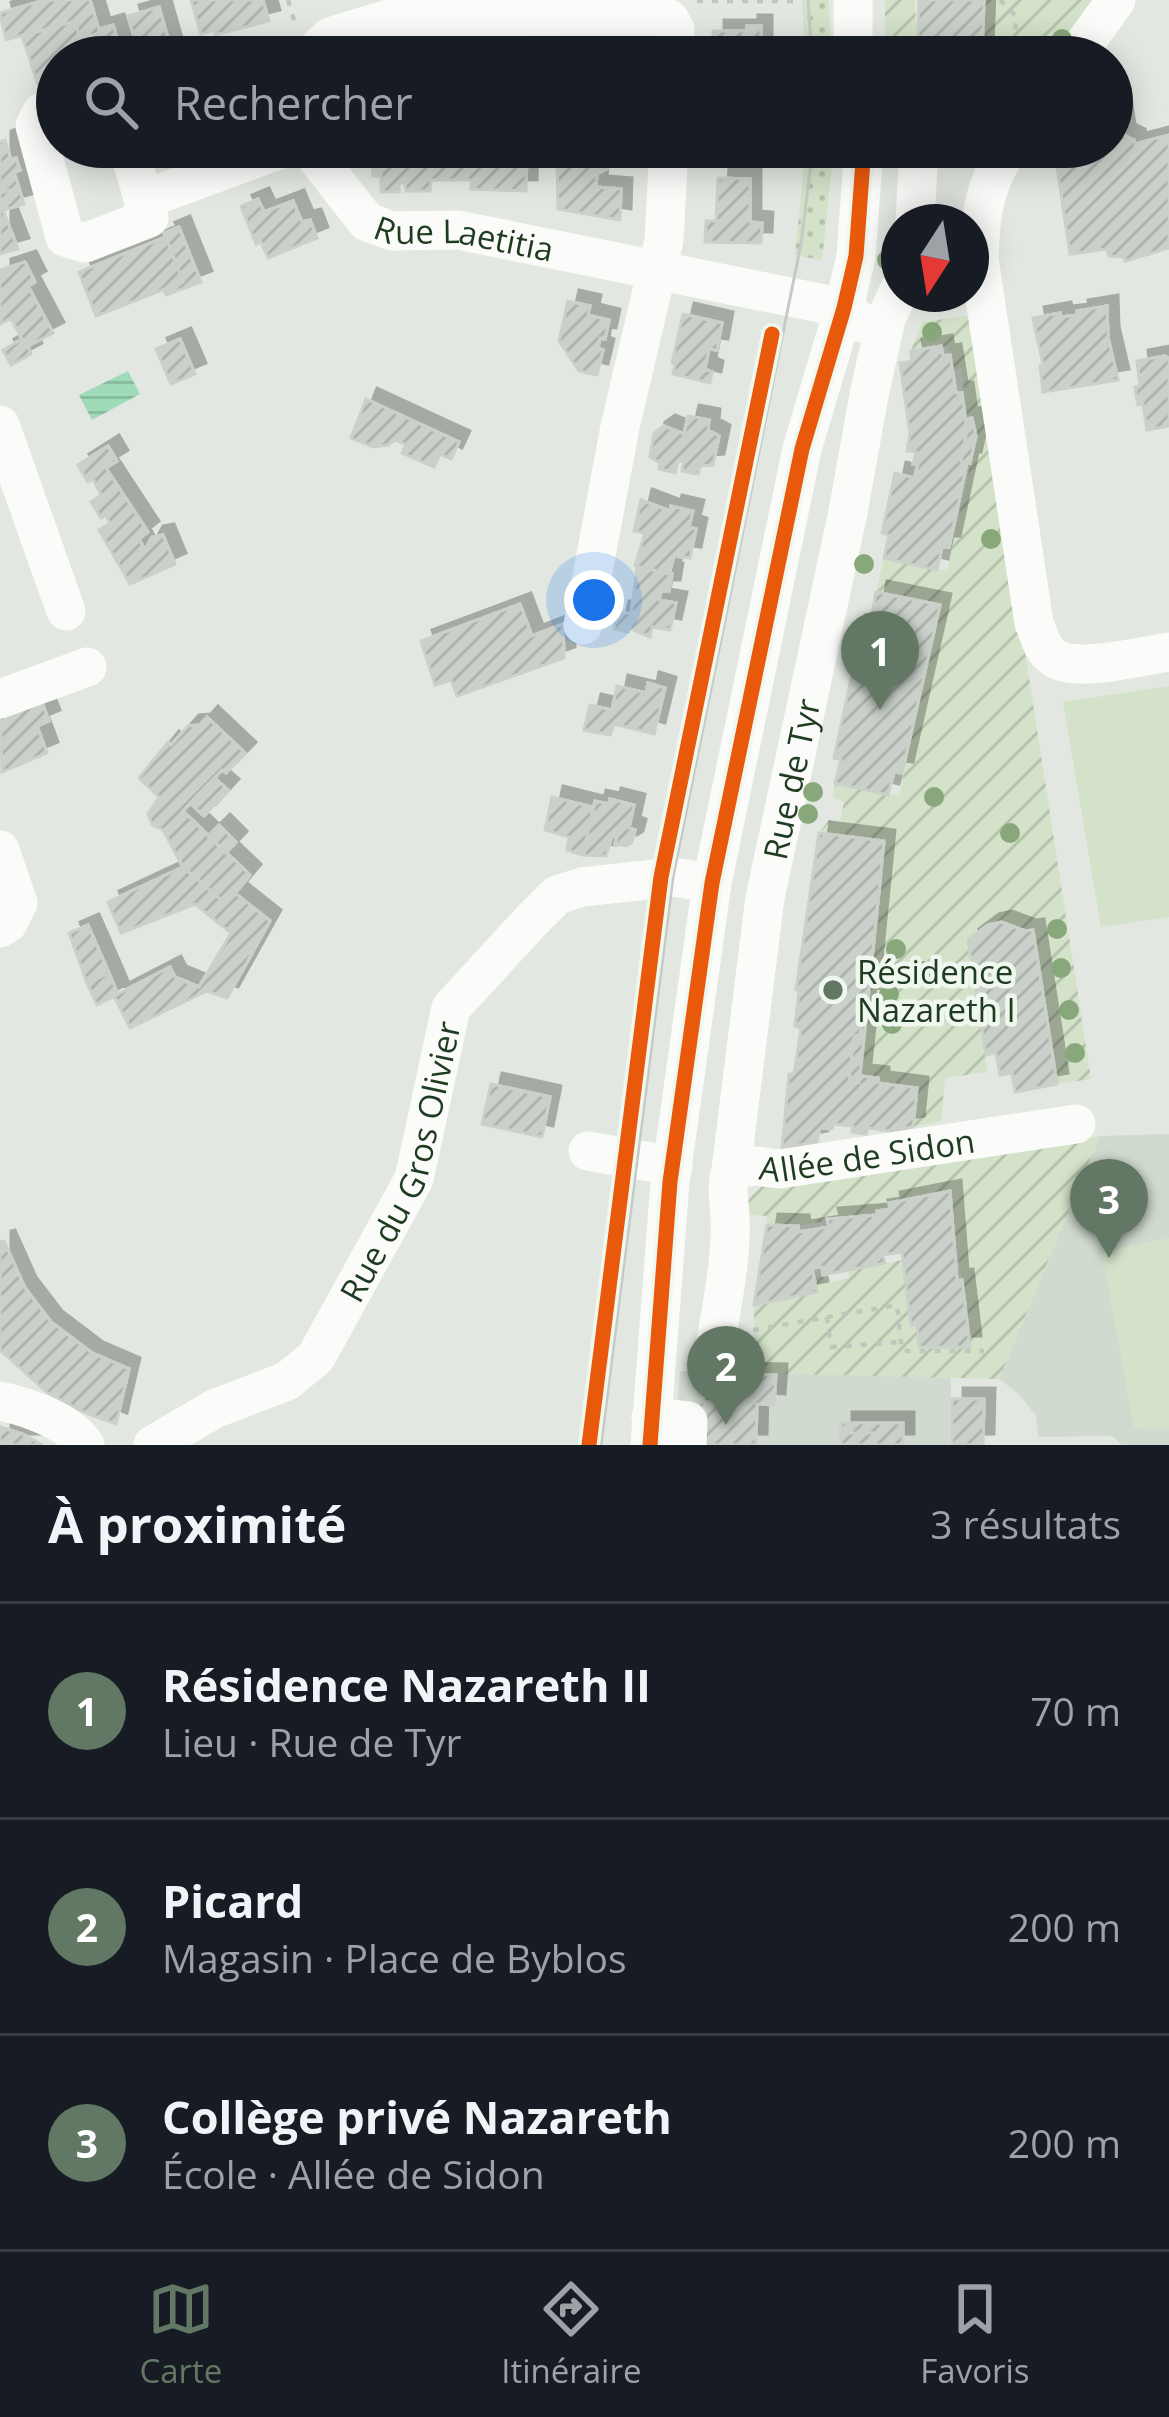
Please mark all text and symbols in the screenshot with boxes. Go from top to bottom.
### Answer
search box [36,36,1133,168]
icon: search [78,69,144,135]
text: Rechercher [174,72,413,133]
street label: Rue Laetitia [368,204,558,271]
north arrow [881,204,989,312]
your location [564,570,624,630]
pin: 1 [841,611,919,710]
street label: Rue de Tyr [751,694,830,863]
place label: Résidence Nazareth I [857,949,1016,1032]
marker: Résidence Nazareth I [820,977,846,1003]
street label: Rue du Gros Olivier [328,1017,470,1310]
street label: Allée de Sidon [757,1117,978,1191]
pin: 3 [1070,1159,1148,1258]
pin: 2 [687,1326,765,1425]
text: À proximité [48,1488,346,1558]
text: 3 résultats [930,1497,1121,1550]
text: Résidence Nazareth II [162,1654,651,1715]
text: 1 [76,1684,98,1737]
text: 70 m [1030,1684,1121,1737]
text: Lieu · Rue de Tyr [162,1715,461,1768]
text: Picard [162,1870,303,1931]
text: 2 [76,1900,98,1953]
text: 200 m [1008,1900,1121,1953]
text: Magasin · Place de Byblos [162,1931,627,1984]
text: Collège privé Nazareth [162,2086,672,2147]
text: 3 [76,2116,98,2169]
text: 200 m [1008,2116,1121,2169]
text: École · Allée de Sidon [162,2147,545,2200]
tab: Carte [139,2276,222,2393]
tab: Itinéraire [501,2276,641,2393]
tab: Favoris [920,2276,1030,2393]

